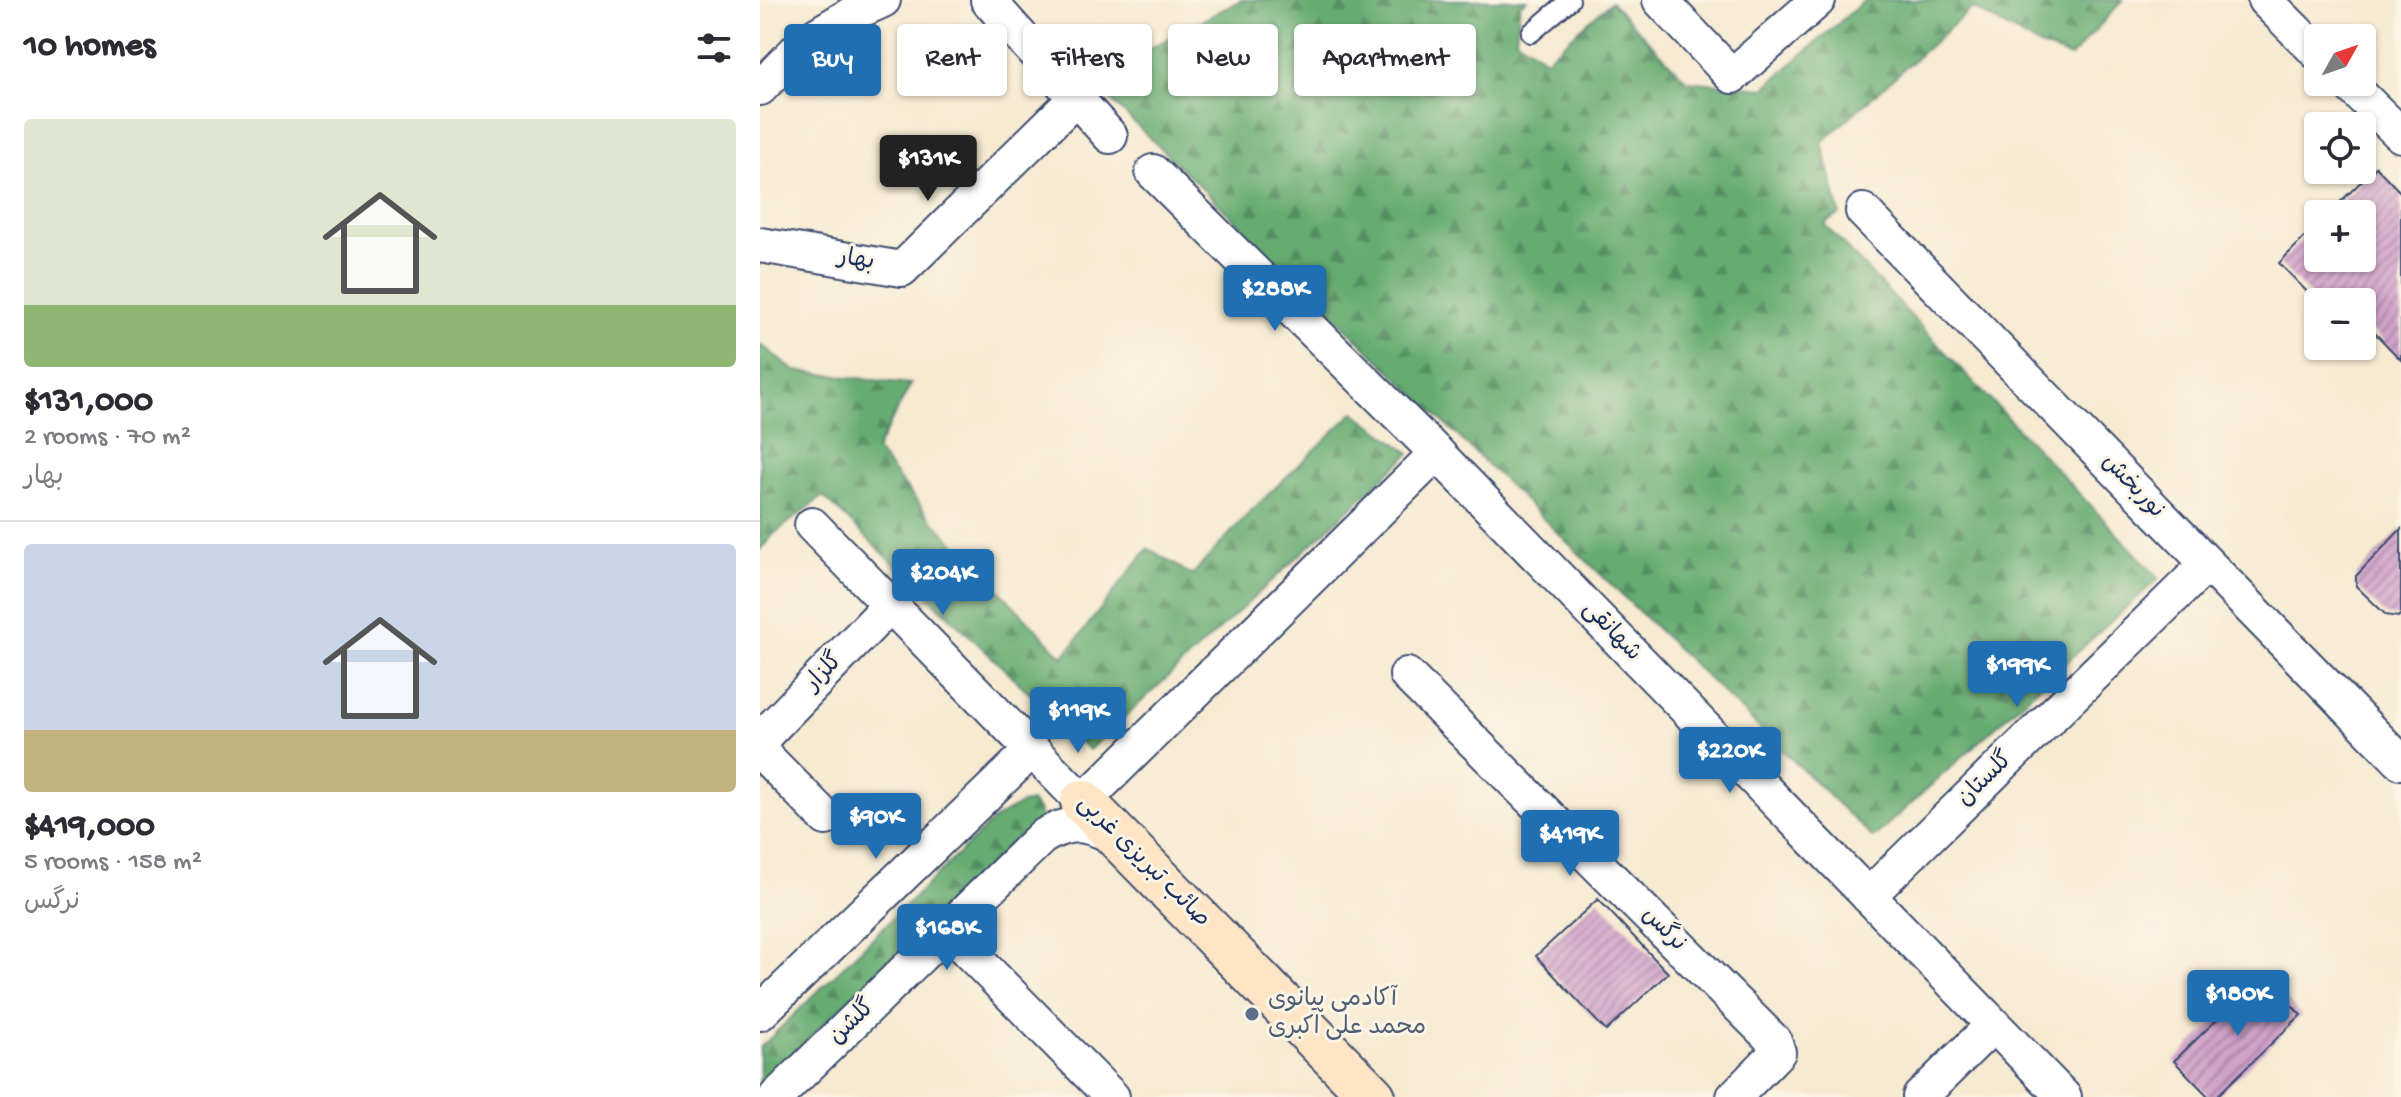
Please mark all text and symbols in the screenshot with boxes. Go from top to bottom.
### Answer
chip: Buy [784,24,881,96]
chip: Rent [897,24,1007,96]
chip: Filters [1023,24,1152,96]
chip: New [1168,24,1278,96]
chip: Apartment [1294,24,1476,96]
north arrow [2304,24,2376,96]
map controls [2304,24,2376,360]
icon: filters [692,26,736,70]
text: 10 homes [24,28,155,68]
button: locate [2304,112,2376,184]
pin: $131K [872,135,984,203]
text: $131K [898,145,958,176]
icon: home [308,171,452,315]
button: + [2304,200,2376,272]
street label: بهار [834,244,876,278]
pin: $288K [1219,265,1331,333]
text: $288K [1241,275,1309,306]
button: − [2304,288,2376,360]
text: $131,000 [24,383,153,423]
text: 2 rooms · 70 m² [24,423,191,454]
street label: نوربخش [2094,449,2170,525]
text: بهار [24,463,64,494]
pin: $204K [887,549,999,617]
text: $204K [910,559,976,590]
icon: home [308,596,452,740]
street label: شهانقی [1575,596,1647,668]
pin: $199K [1961,641,2073,709]
street label: گلزار [796,645,850,700]
text: $199K [1986,651,2048,682]
pin: $119K [1022,687,1134,755]
text: $119K [1048,697,1108,728]
pin: $220K [1674,727,1786,795]
text: $220K [1697,737,1763,768]
street label: گلستان [1950,744,2020,814]
street label: صائب تبریزی غربی [1070,789,1216,935]
pin: $90K [829,793,923,861]
text: $90K [849,803,903,834]
text: $419,000 [24,808,155,848]
pin: $419K [1514,810,1626,878]
text: $419K [1539,820,1601,851]
text: 5 rooms · 158 m² [24,848,202,879]
text: نرگس [24,888,80,919]
street label: نرگس [1634,899,1694,959]
pin: $168K [891,904,1003,972]
text: $168K [915,914,979,945]
pin: $180K [2182,970,2294,1038]
text: $180K [2205,980,2271,1011]
place label: آکادمی پیانوی محمد علی‌ اکبری [1268,984,1426,1043]
street label: گلشن [822,992,882,1052]
marker: آکادمی پیانوی محمد علی‌ اکبری [1243,1005,1261,1023]

